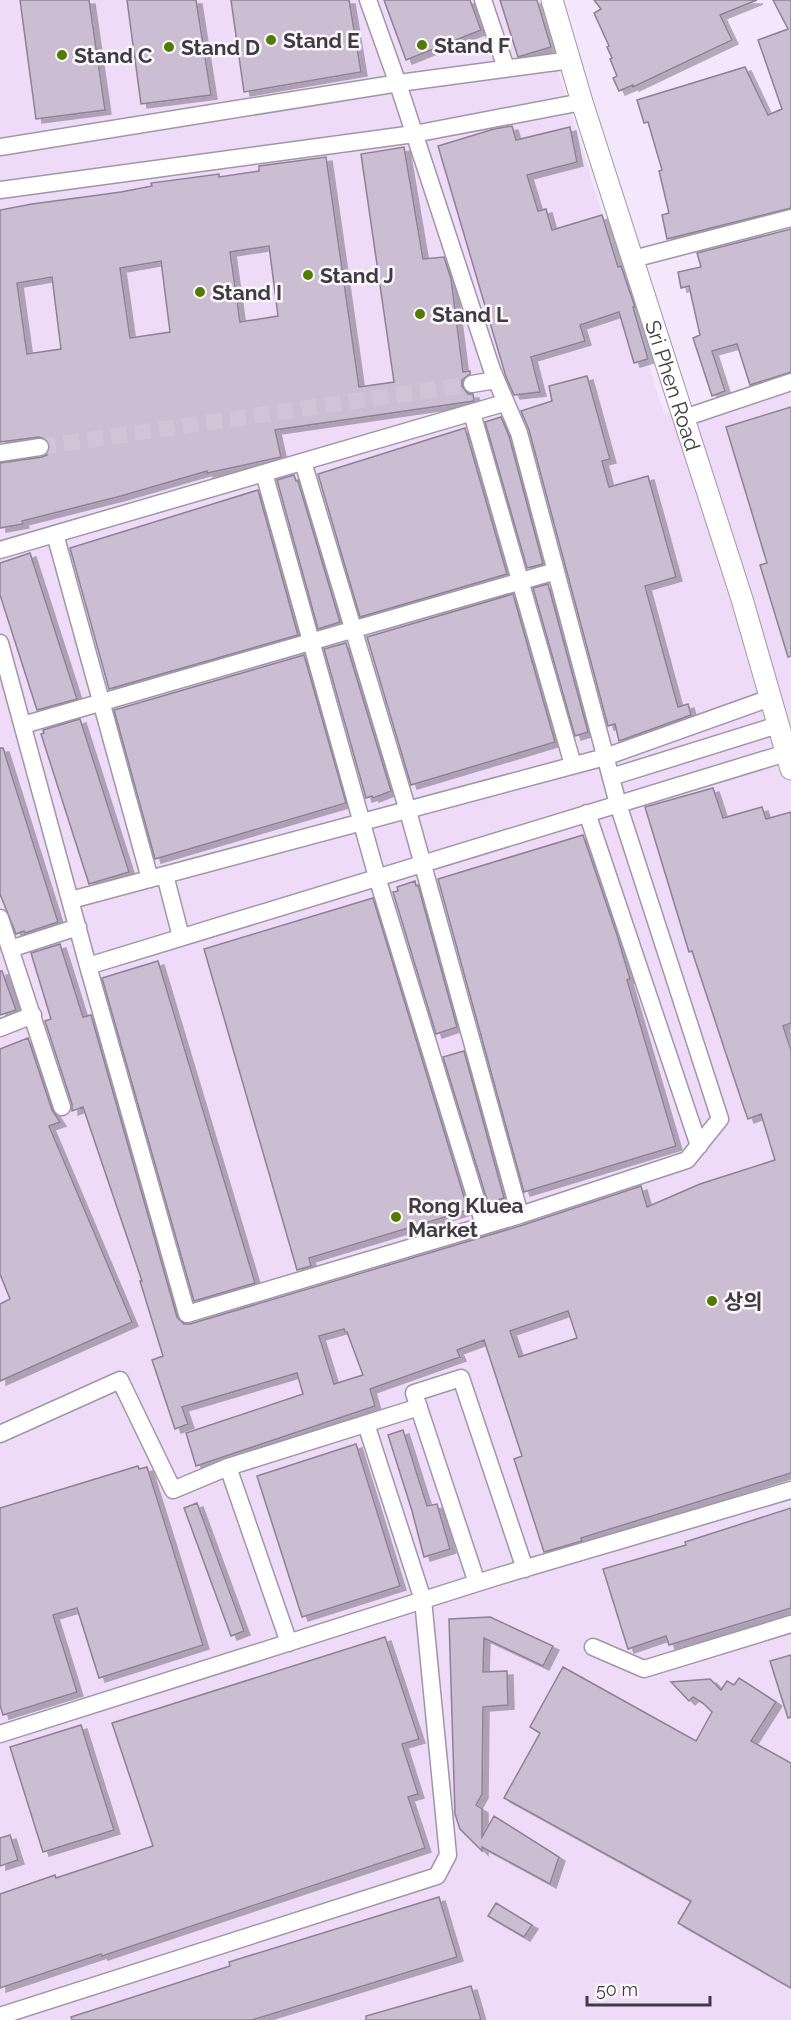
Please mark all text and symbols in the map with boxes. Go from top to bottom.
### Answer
place label: Stand E [283,28,360,53]
marker: Stand E [264,33,278,47]
place label: Stand F [434,33,510,58]
place label: Stand D [181,35,260,60]
marker: Stand F [415,38,429,52]
marker: Stand D [162,40,176,54]
place label: Stand C [74,43,152,68]
marker: Stand C [55,48,69,62]
place label: Stand J [320,263,394,288]
marker: Stand J [301,268,315,282]
place label: Stand I [212,280,282,305]
marker: Stand I [193,285,207,299]
place label: Stand L [432,302,509,327]
marker: Stand L [413,307,427,321]
street label: Sri Phen Road [641,317,706,454]
place label: Rong Kluea Market [408,1193,524,1242]
marker: Rong Kluea Market [389,1210,403,1224]
place label: 상의 [724,1289,763,1314]
marker: 상의 [705,1294,719,1308]
scale bar [587,1969,710,2007]
text: 50 m [596,1979,638,2000]

